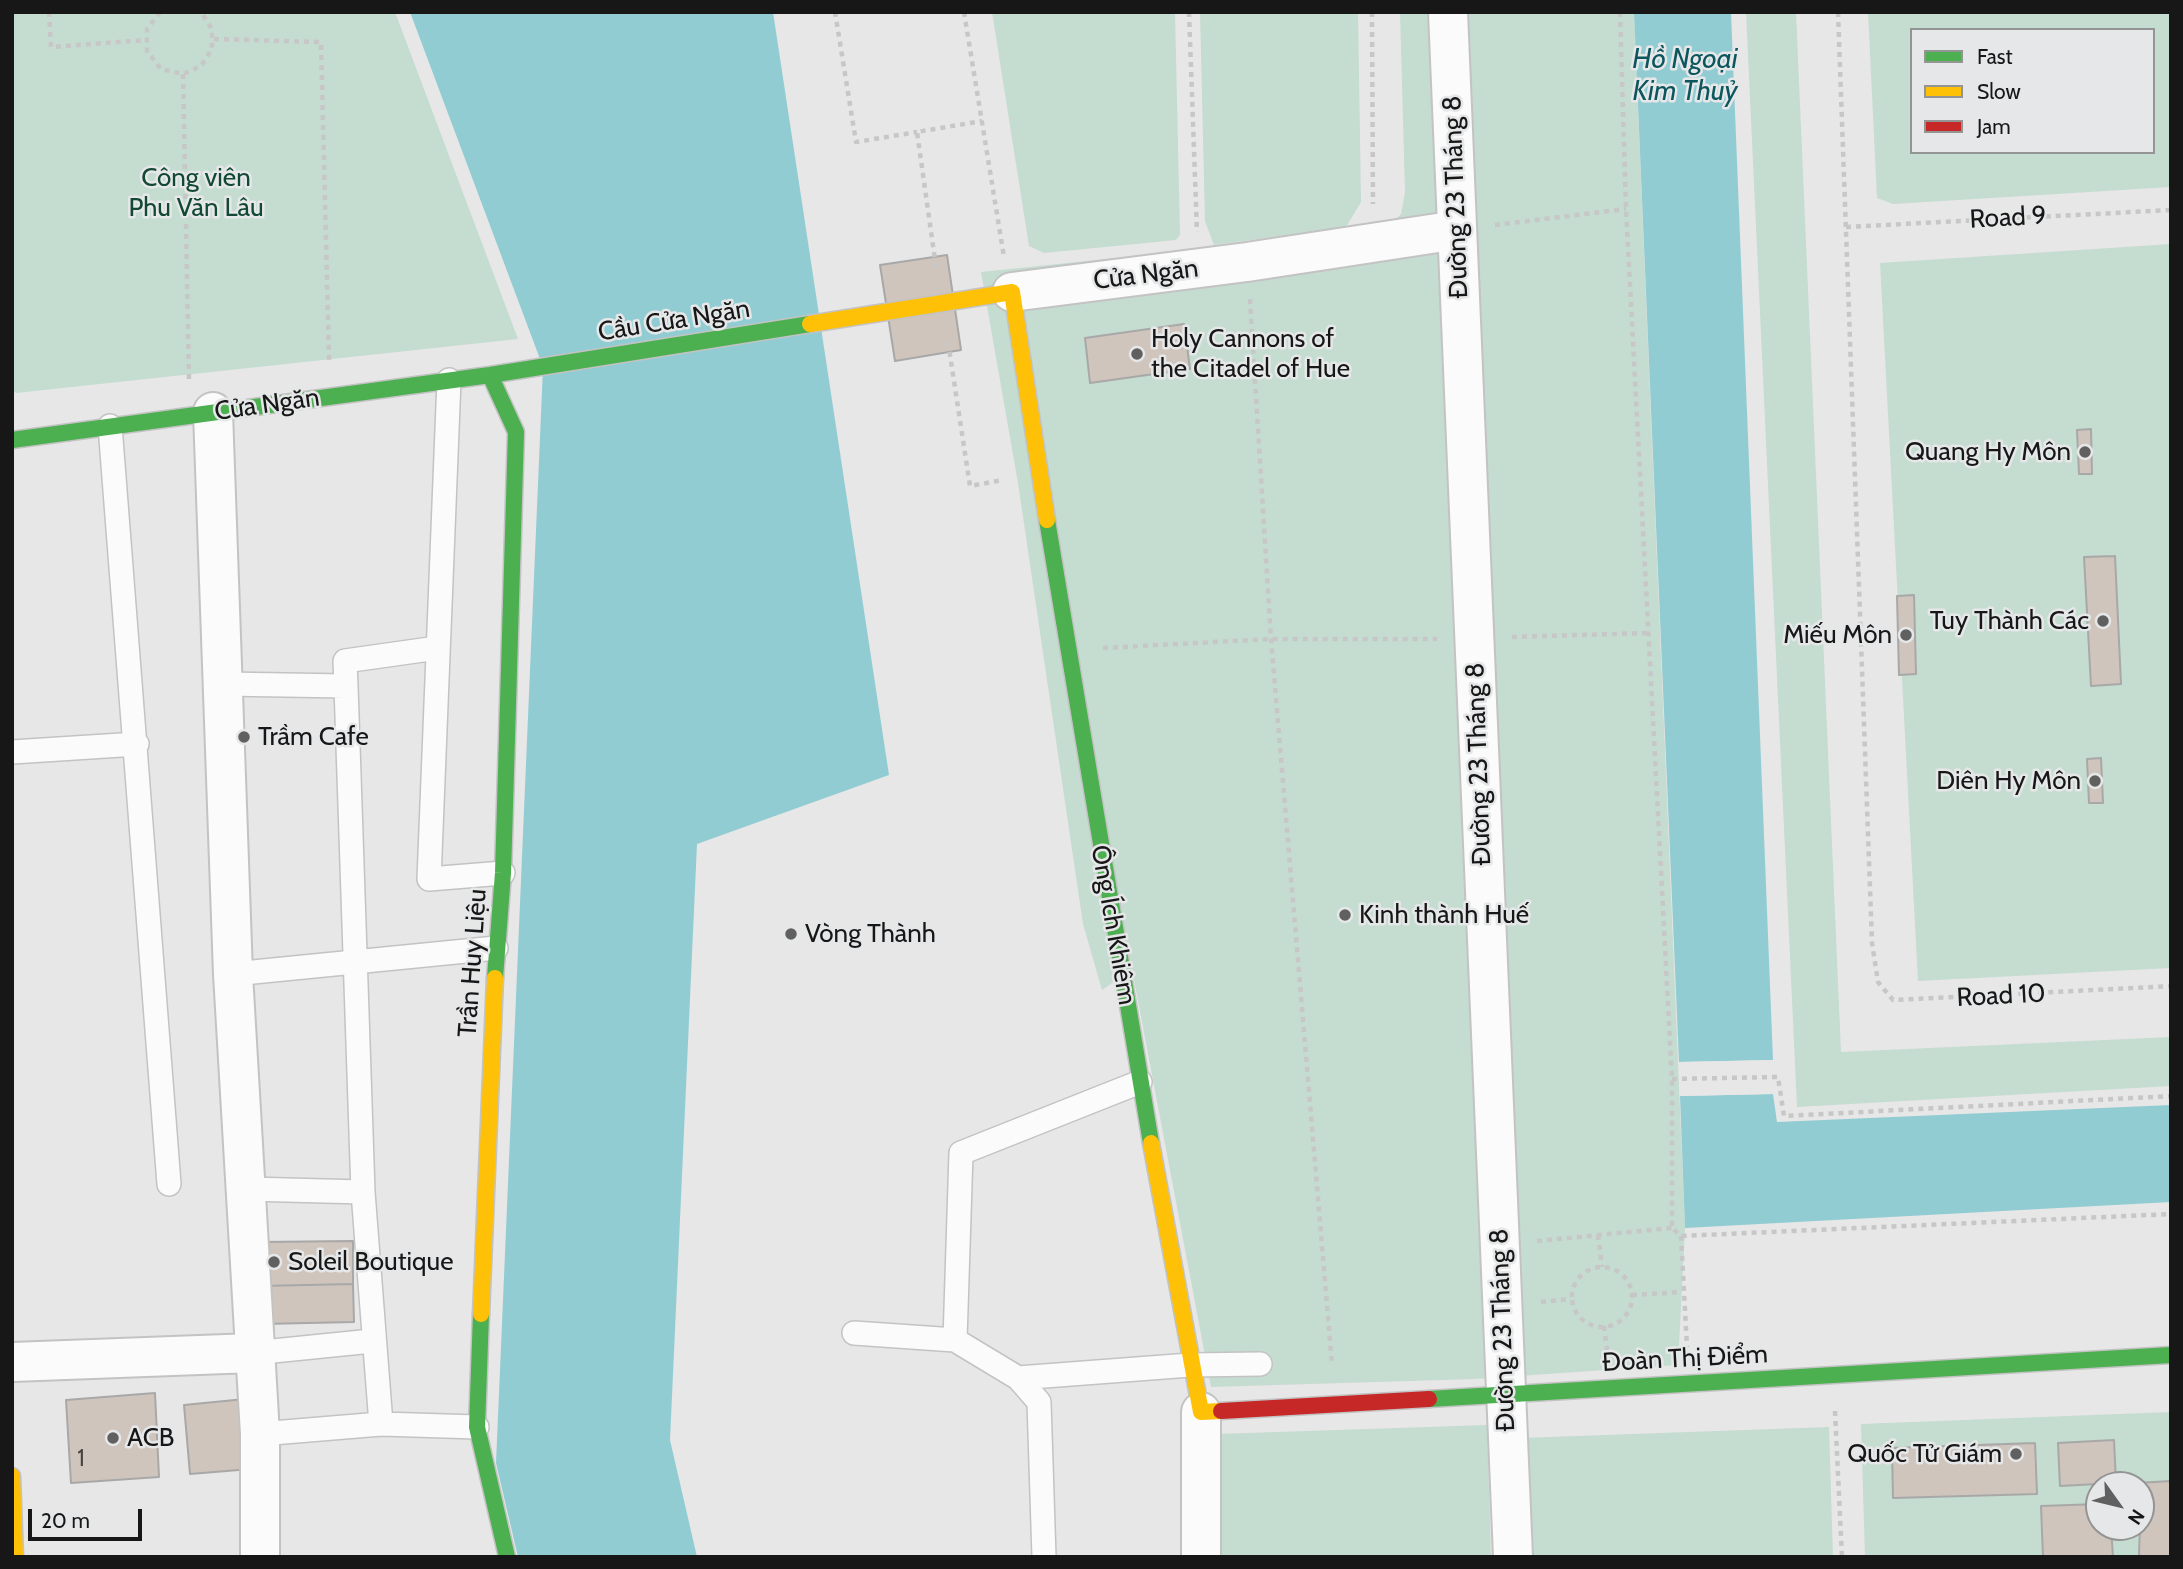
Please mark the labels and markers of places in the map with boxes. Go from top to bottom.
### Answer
place label: Holy Cannons of the Citadel of Hue [1151,323,1350,384]
marker: Holy Cannons of the Citadel of Hue [1129,346,1145,362]
place label: Quang Hy Môn [1905,436,2071,468]
marker: Quang Hy Môn [2077,444,2093,460]
place label: Tuy Thành Các [1930,605,2089,637]
marker: Tuy Thành Các [2095,613,2111,629]
place label: Miếu Môn [1783,619,1892,651]
marker: Miếu Môn [1898,627,1914,643]
place label: Trầm Cafe [258,721,369,753]
marker: Trầm Cafe [236,729,252,745]
place label: Diên Hy Môn [1936,765,2081,797]
marker: Diên Hy Môn [2087,773,2103,789]
place label: Kinh thành Huế [1359,899,1529,931]
marker: Kinh thành Huế [1337,907,1353,923]
place label: Vòng Thành [805,918,936,950]
marker: Vòng Thành [783,926,799,942]
place label: Soleil Boutique [288,1246,453,1278]
marker: Soleil Boutique [266,1254,282,1270]
place label: ACB [127,1422,174,1454]
marker: ACB [105,1430,121,1446]
place label: Quốc Tử Giám [1847,1438,2002,1470]
marker: Quốc Tử Giám [2008,1446,2024,1462]

